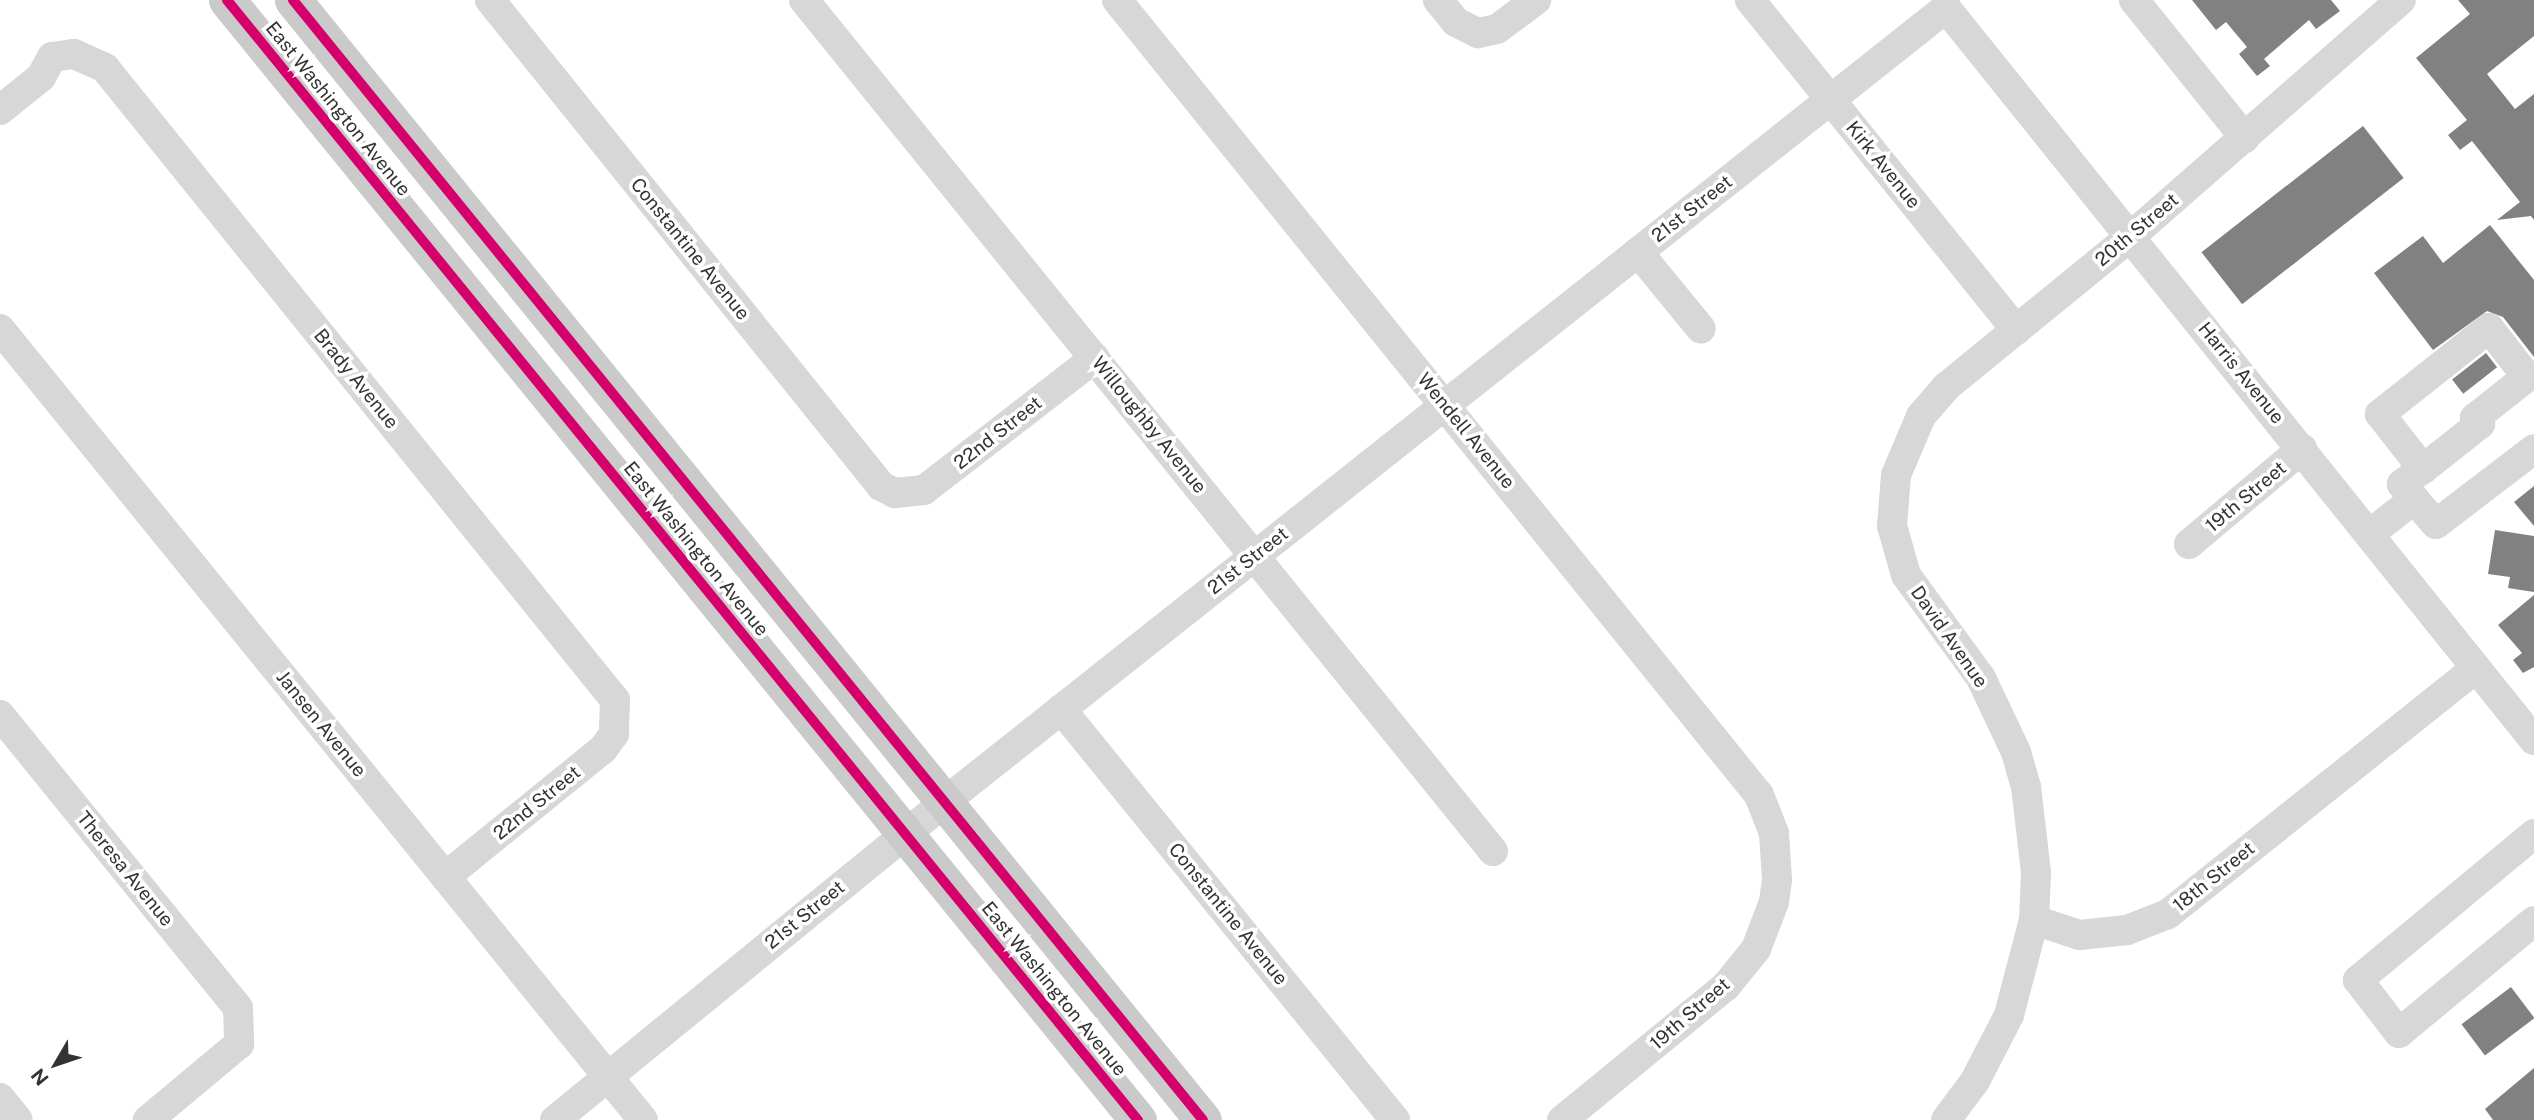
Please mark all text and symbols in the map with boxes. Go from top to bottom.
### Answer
street label: East Washington Avenue [260,17,416,201]
street label: Kirk Avenue [1841,117,1925,213]
street label: 21st Street [1647,170,1737,248]
street label: Constantine Avenue [626,173,754,325]
street label: 20th Street [2091,189,2183,271]
street label: Harris Avenue [2193,318,2289,428]
street label: Brady Avenue [309,325,403,433]
street label: Willoughby Avenue [1087,352,1211,498]
street label: Wendell Avenue [1412,369,1520,493]
street label: 22nd Street [950,392,1046,474]
street label: East Washington Avenue [618,457,774,641]
street label: 19th Street [2201,457,2291,537]
street label: 21st Street [1203,522,1293,600]
street label: David Avenue [1906,582,1992,692]
street label: Jansen Avenue [271,666,371,782]
street label: 22nd Street [489,761,585,845]
street label: Theresa Avenue [72,807,178,931]
street label: 18th Street [2169,837,2259,917]
street label: Constantine Avenue [1164,838,1292,990]
street label: 21st Street [761,876,849,954]
street label: East Washington Avenue [976,897,1132,1081]
street label: 19th Street [1646,973,1734,1055]
north arrow [21,1029,91,1099]
text: N [26,1065,53,1090]

